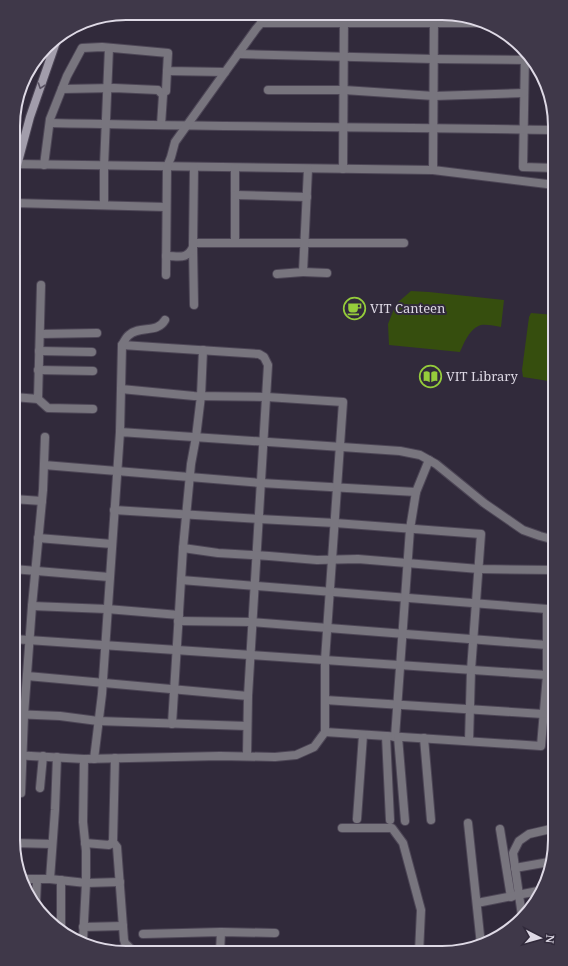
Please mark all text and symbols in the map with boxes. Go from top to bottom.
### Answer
one-way arrow [37,82,46,89]
cafe icon: VIT Canteen [342,295,368,321]
place label: VIT Canteen [370,299,446,317]
library icon: VIT Library [418,363,444,389]
place label: VIT Library [446,367,518,385]
north arrow [520,918,560,958]
text: N [542,934,558,945]

